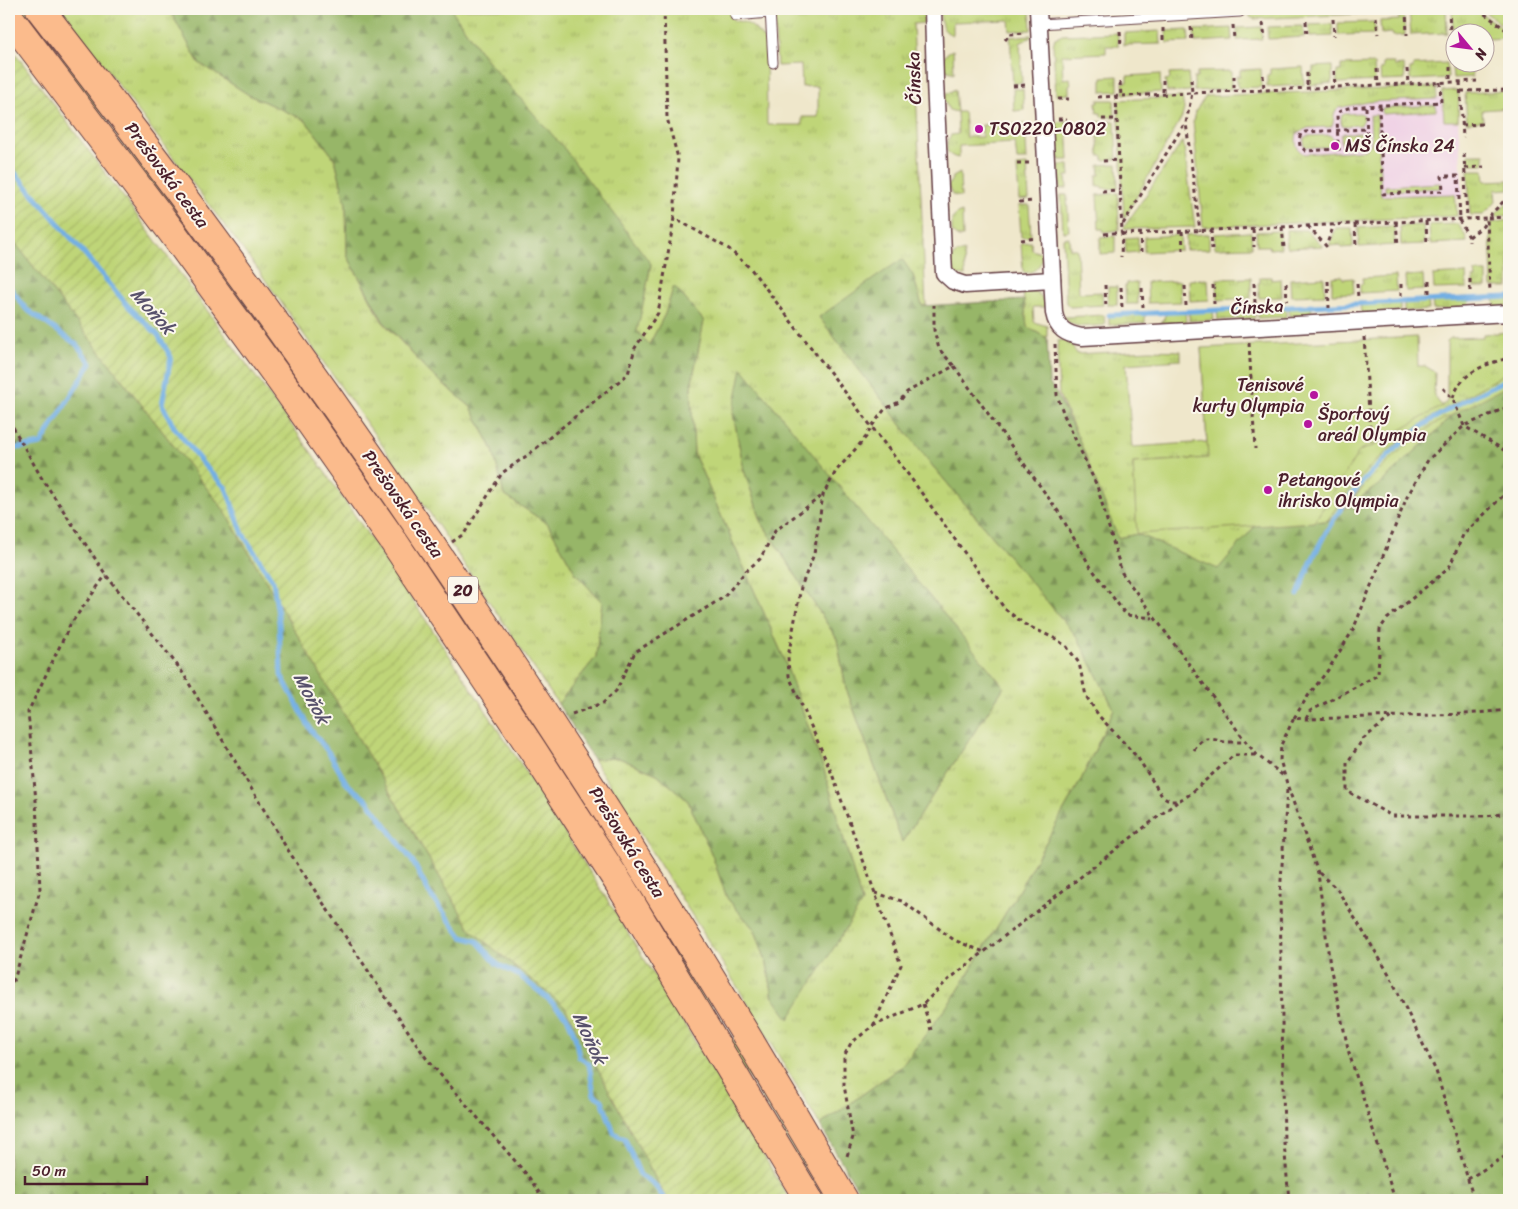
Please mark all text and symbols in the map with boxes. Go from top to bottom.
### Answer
north arrow [1446,22,1496,72]
text: N [1468,43,1495,65]
street label: Čínska [897,51,931,105]
place label: TS0220-0802 [989,113,1106,145]
street label: Prešovská cesta [116,115,218,236]
marker: TS0220-0802 [973,123,985,135]
place label: MŠ Čínska 24 [1345,130,1455,162]
marker: MŠ Čínska 24 [1329,140,1341,152]
water label: Moňok [122,279,186,345]
street label: Čínska [1230,290,1284,324]
place label: Tenisové kurty Olympia [1193,369,1305,422]
marker: Tenisové kurty Olympia [1308,389,1320,401]
place label: Športový areál Olympia [1318,398,1427,451]
marker: Športový areál Olympia [1302,418,1314,430]
street label: Prešovská cesta [354,443,453,566]
place label: Petangové ihrisko Olympia [1278,464,1400,517]
marker: Petangové ihrisko Olympia [1262,484,1274,496]
road number: 20 [448,576,478,604]
water label: Moňok [284,666,341,733]
street label: Prešovská cesta [580,780,675,905]
water label: Moňok [563,1006,618,1073]
scale bar [25,1154,148,1186]
text: 50 m [32,1158,67,1184]

